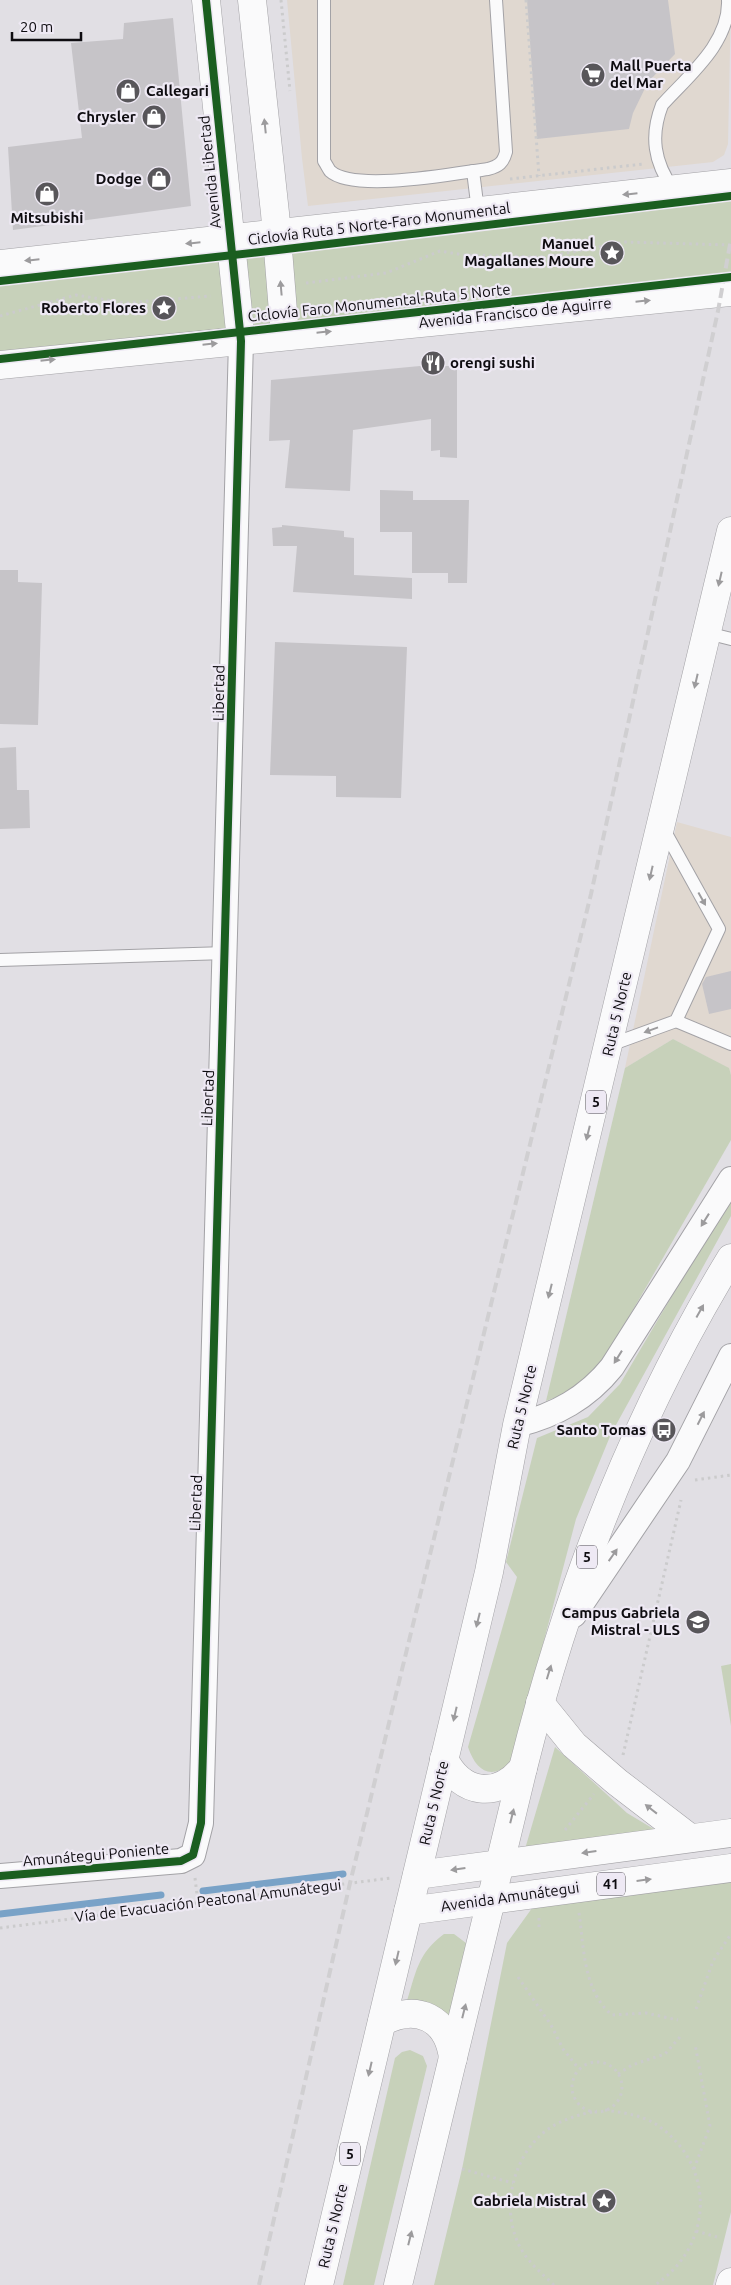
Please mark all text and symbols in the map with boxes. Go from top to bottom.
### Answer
scale bar [12,10,81,42]
text: 20 m [20,18,53,35]
place label: Mall Puerta del Mar [610,57,692,91]
supermarket icon: Mall Puerta del Mar [580,62,606,88]
shop icon: Callegari [115,78,141,104]
place label: Callegari [146,82,209,99]
shop icon: Chrysler [141,104,167,130]
place label: Chrysler [77,108,137,125]
street label: Avenida Libertad [195,115,224,229]
one-way arrow [261,118,269,134]
shop icon: Dodge [146,166,172,192]
place label: Dodge [96,170,142,187]
shop icon: Mitsubishi [34,181,60,207]
one-way arrow [622,190,638,198]
street label: Ciclovía Ruta 5 Norte-Faro Monumental [247,199,511,248]
place label: Mitsubishi [10,209,84,226]
place label: Manuel Magallanes Moure [464,235,594,269]
one-way arrow [185,239,201,247]
place icon: Manuel Magallanes Moure [599,240,625,266]
one-way arrow [23,256,39,264]
one-way arrow [276,279,284,295]
street label: Ciclovía Faro Monumental-Ruta 5 Norte [247,280,511,325]
street label: Avenida Francisco de Aguirre [418,294,612,331]
place icon: Roberto Flores [151,295,177,321]
one-way arrow [635,297,651,305]
place label: Roberto Flores [41,299,146,316]
one-way arrow [317,328,333,336]
one-way arrow [202,340,218,348]
restaurant icon: orengi sushi [420,350,446,376]
place label: orengi sushi [450,354,535,371]
one-way arrow [41,356,57,364]
one-way arrow [716,571,724,586]
street label: Libertad [210,665,227,721]
one-way arrow [692,673,700,688]
one-way arrow [647,866,655,881]
one-way arrow [698,892,706,906]
street label: Ruta 5 Norte [599,970,634,1058]
one-way arrow [643,1027,658,1034]
street label: Libertad [198,1070,217,1126]
road number: 5 [586,1090,606,1114]
one-way arrow [584,1126,592,1141]
one-way arrow [700,1213,710,1226]
one-way arrow [546,1284,554,1299]
one-way arrow [695,1304,704,1317]
one-way arrow [614,1351,623,1364]
street label: Ruta 5 Norte [504,1363,539,1451]
one-way arrow [697,1411,705,1425]
bus stop icon: Santo Tomas [651,1417,677,1443]
place label: Santo Tomas [556,1421,646,1438]
street label: Libertad [186,1475,205,1531]
road number: 5 [577,1545,597,1568]
one-way arrow [608,1548,618,1562]
place label: Campus Gabriela Mistral - ULS [561,1604,680,1638]
school or university icon: Campus Gabriela Mistral - ULS [685,1609,711,1635]
one-way arrow [473,1612,481,1627]
one-way arrow [546,1664,554,1679]
one-way arrow [451,1707,459,1722]
street label: Ruta 5 Norte [416,1759,451,1847]
one-way arrow [644,1804,658,1814]
one-way arrow [508,1809,516,1824]
street label: Amunátegui Poniente [22,1840,170,1869]
one-way arrow [581,1848,597,1856]
one-way arrow [450,1866,466,1874]
road number: 41 [597,1872,625,1896]
street label: Vía de Evacuación Peatonal Amunátegui [74,1876,342,1925]
one-way arrow [636,1876,652,1884]
street label: Avenida Amunátegui [440,1878,580,1915]
one-way arrow [393,1951,401,1966]
one-way arrow [460,2003,468,2018]
one-way arrow [366,2062,374,2077]
road number: 5 [340,2142,360,2166]
street label: Ruta 5 Norte [315,2182,350,2270]
place icon: Gabriela Mistral [591,2188,617,2214]
place label: Gabriela Mistral [473,2192,586,2209]
one-way arrow [406,2230,414,2245]

